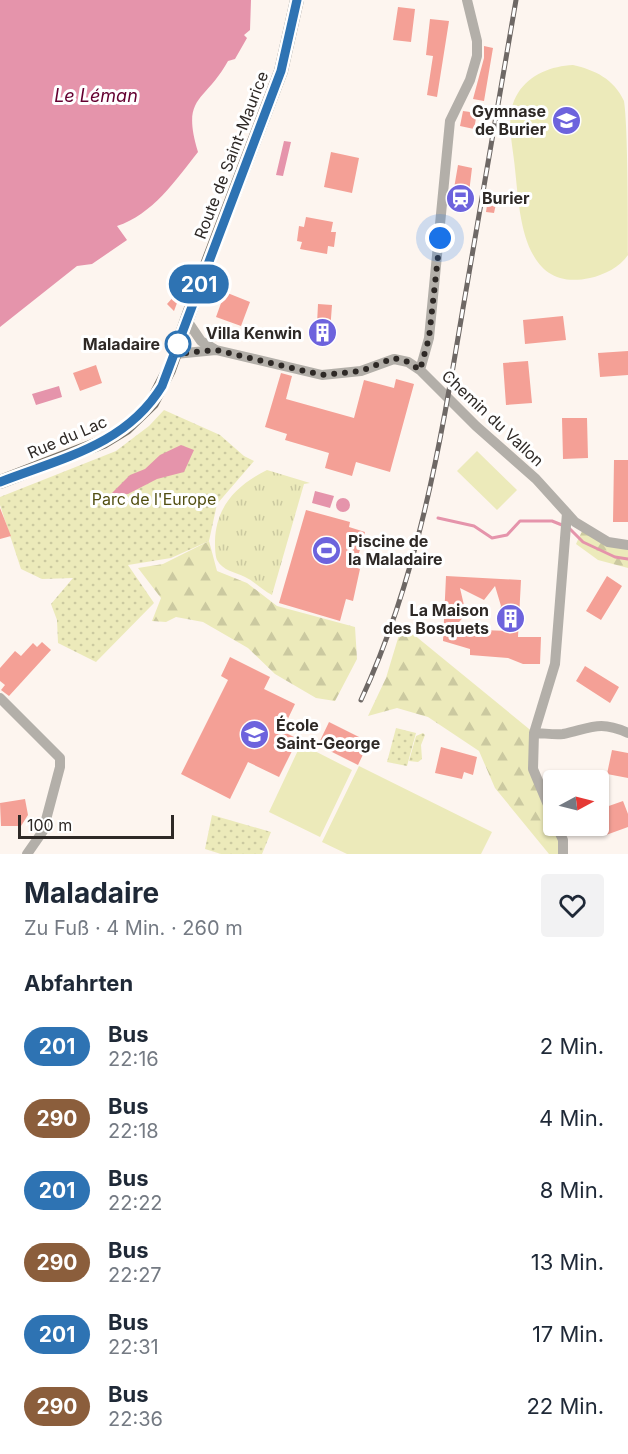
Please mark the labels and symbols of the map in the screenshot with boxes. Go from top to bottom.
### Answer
street label: Route de Saint-Maurice [190,68,272,242]
water label: Le Léman [54,85,138,106]
place label: Gymnase de Burier [472,101,546,139]
school or university icon: Gymnase de Burier [551,104,583,136]
station icon: Burier [445,182,477,214]
place label: Burier [482,188,530,208]
your location [425,223,455,253]
line badge: 201 [164,264,234,304]
building icon: Villa Kenwin [307,317,339,349]
place label: Villa Kenwin [206,323,302,343]
marker: Maladaire [165,331,191,357]
place label: Maladaire [83,334,160,354]
street label: Chemin du Vallon [438,366,548,470]
street label: Rue du Lac [24,411,110,463]
park label: Parc de l'Europe [92,489,216,509]
place label: Piscine de la Maladaire [348,531,443,569]
sports icon: Piscine de la Maladaire [311,534,343,566]
place label: La Maison des Bosquets [383,600,489,638]
building icon: La Maison des Bosquets [494,603,526,635]
place label: École Saint-George [276,715,380,753]
school or university icon: École Saint-George [239,718,271,750]
north arrow [543,770,609,836]
scale bar [18,812,174,840]

